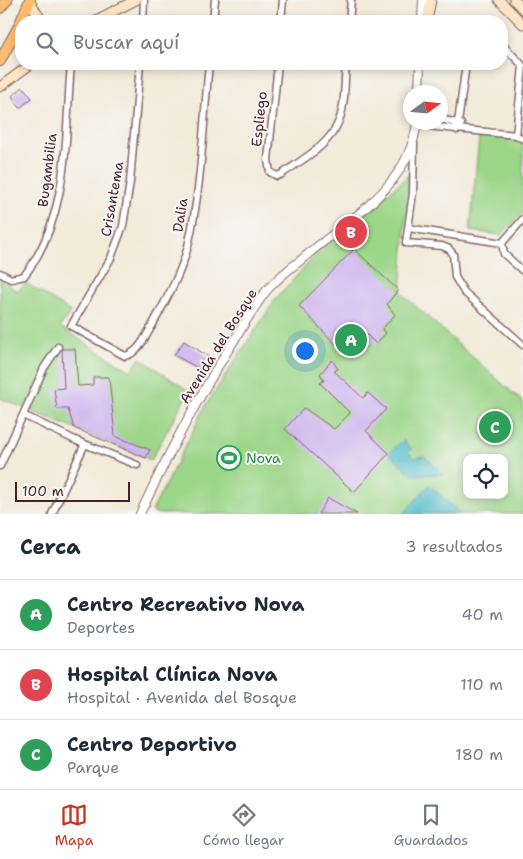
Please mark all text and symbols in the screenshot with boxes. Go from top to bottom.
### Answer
search box [15,15,508,70]
icon: search [33,29,61,57]
text: Buscar aquí [73,30,179,55]
north arrow [403,85,448,130]
street label: Espliego [247,90,271,148]
street label: Bugambilia [34,132,60,208]
street label: Crisantema [97,160,128,238]
street label: Dalia [168,196,192,233]
pin: B [335,213,367,251]
street label: Avenida del Bosque [175,285,261,407]
pin: A [335,321,367,359]
your location [292,338,318,364]
pin: C [479,408,511,446]
sports icon: Nova [216,445,242,471]
place label: Nova [246,449,281,467]
map controls [463,454,508,499]
button: locate [463,454,508,499]
scale bar [15,479,130,502]
text: 100 m [22,482,64,500]
text: Cerca [20,533,81,561]
text: 3 resultados [405,536,503,557]
text: Centro Recreativo Nova [67,592,304,617]
text: A [30,604,42,625]
text: 40 m [461,604,503,625]
text: Deportes [67,617,135,638]
text: Hospital Clínica Nova [67,662,278,687]
text: B [31,674,41,695]
text: 110 m [460,674,503,695]
text: Hospital · Avenida del Bosque [67,687,297,708]
text: Centro Deportivo [67,732,237,757]
text: C [31,744,41,765]
text: 180 m [455,744,503,765]
text: Parque [67,757,119,778]
tab: Mapa [55,801,93,849]
tab: Cómo llegar [203,801,284,849]
tab: Guardados [394,801,468,849]

